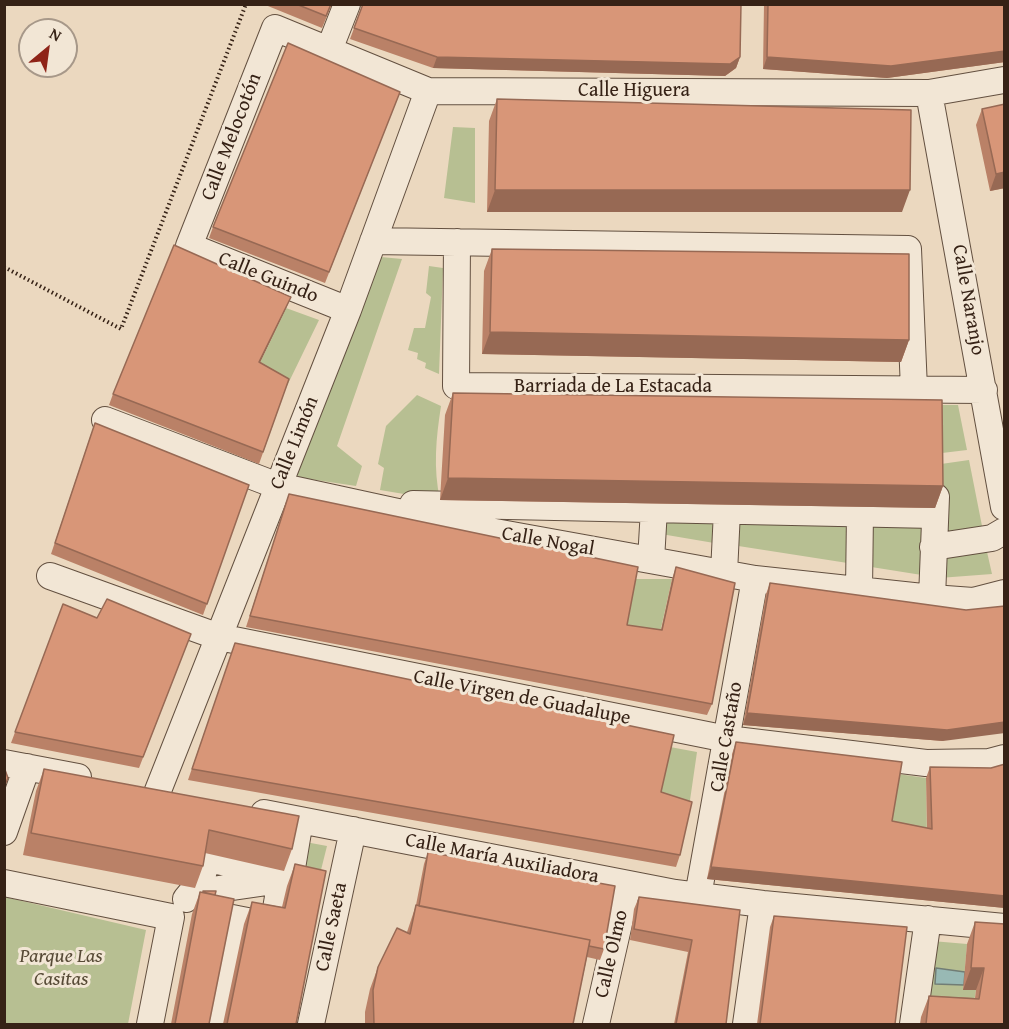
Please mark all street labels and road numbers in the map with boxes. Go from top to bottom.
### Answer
street label: Calle Melocotón [197,70,267,204]
street label: Calle Higuera [578,79,690,103]
street label: Calle Naranjo [946,243,990,357]
street label: Calle Guindo [215,247,321,309]
street label: Barriada de La Estacada [514,375,712,399]
street label: Calle Limón [265,393,325,493]
street label: Calle Nogal [500,522,596,562]
street label: Calle Virgen de Guadalupe [411,665,633,731]
street label: Calle Castaño [705,680,749,794]
street label: Calle María Auxiliadora [403,828,601,890]
street label: Calle Saeta [311,880,353,974]
street label: Calle Olmo [590,908,634,1000]

